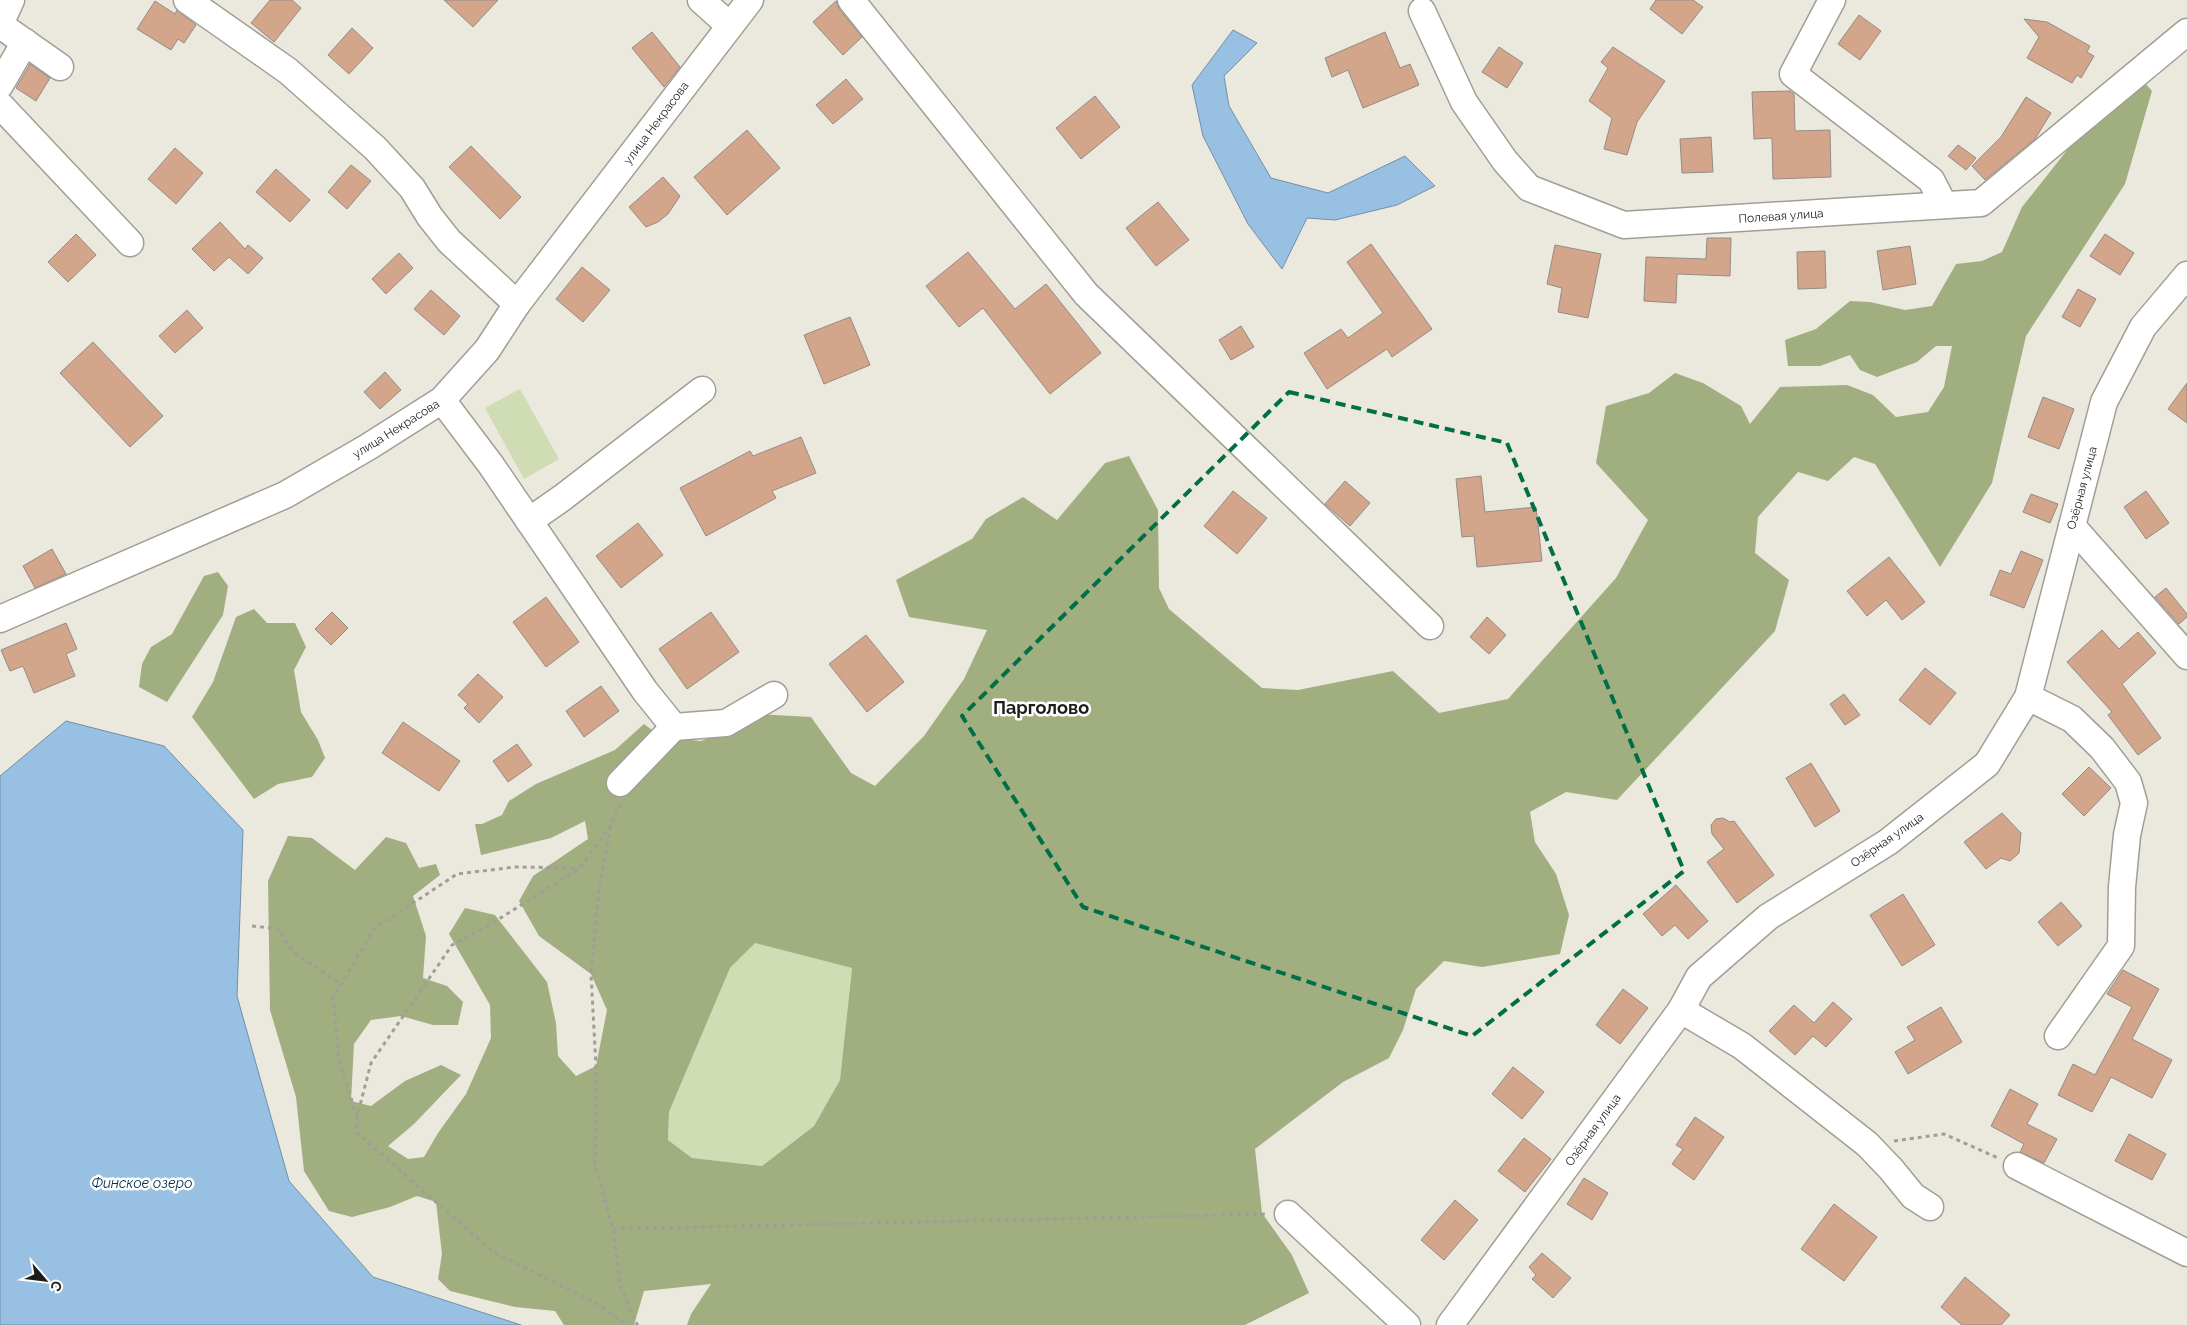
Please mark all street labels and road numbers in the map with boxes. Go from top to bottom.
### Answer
street label: улица Некрасова [620,79,692,167]
street label: Полевая улица [1738,206,1824,226]
street label: улица Некрасова [350,397,442,461]
street label: Озёрная улица [2064,445,2100,531]
street label: Озёрная улица [1848,810,1926,870]
street label: Озёрная улица [1562,1091,1624,1169]

